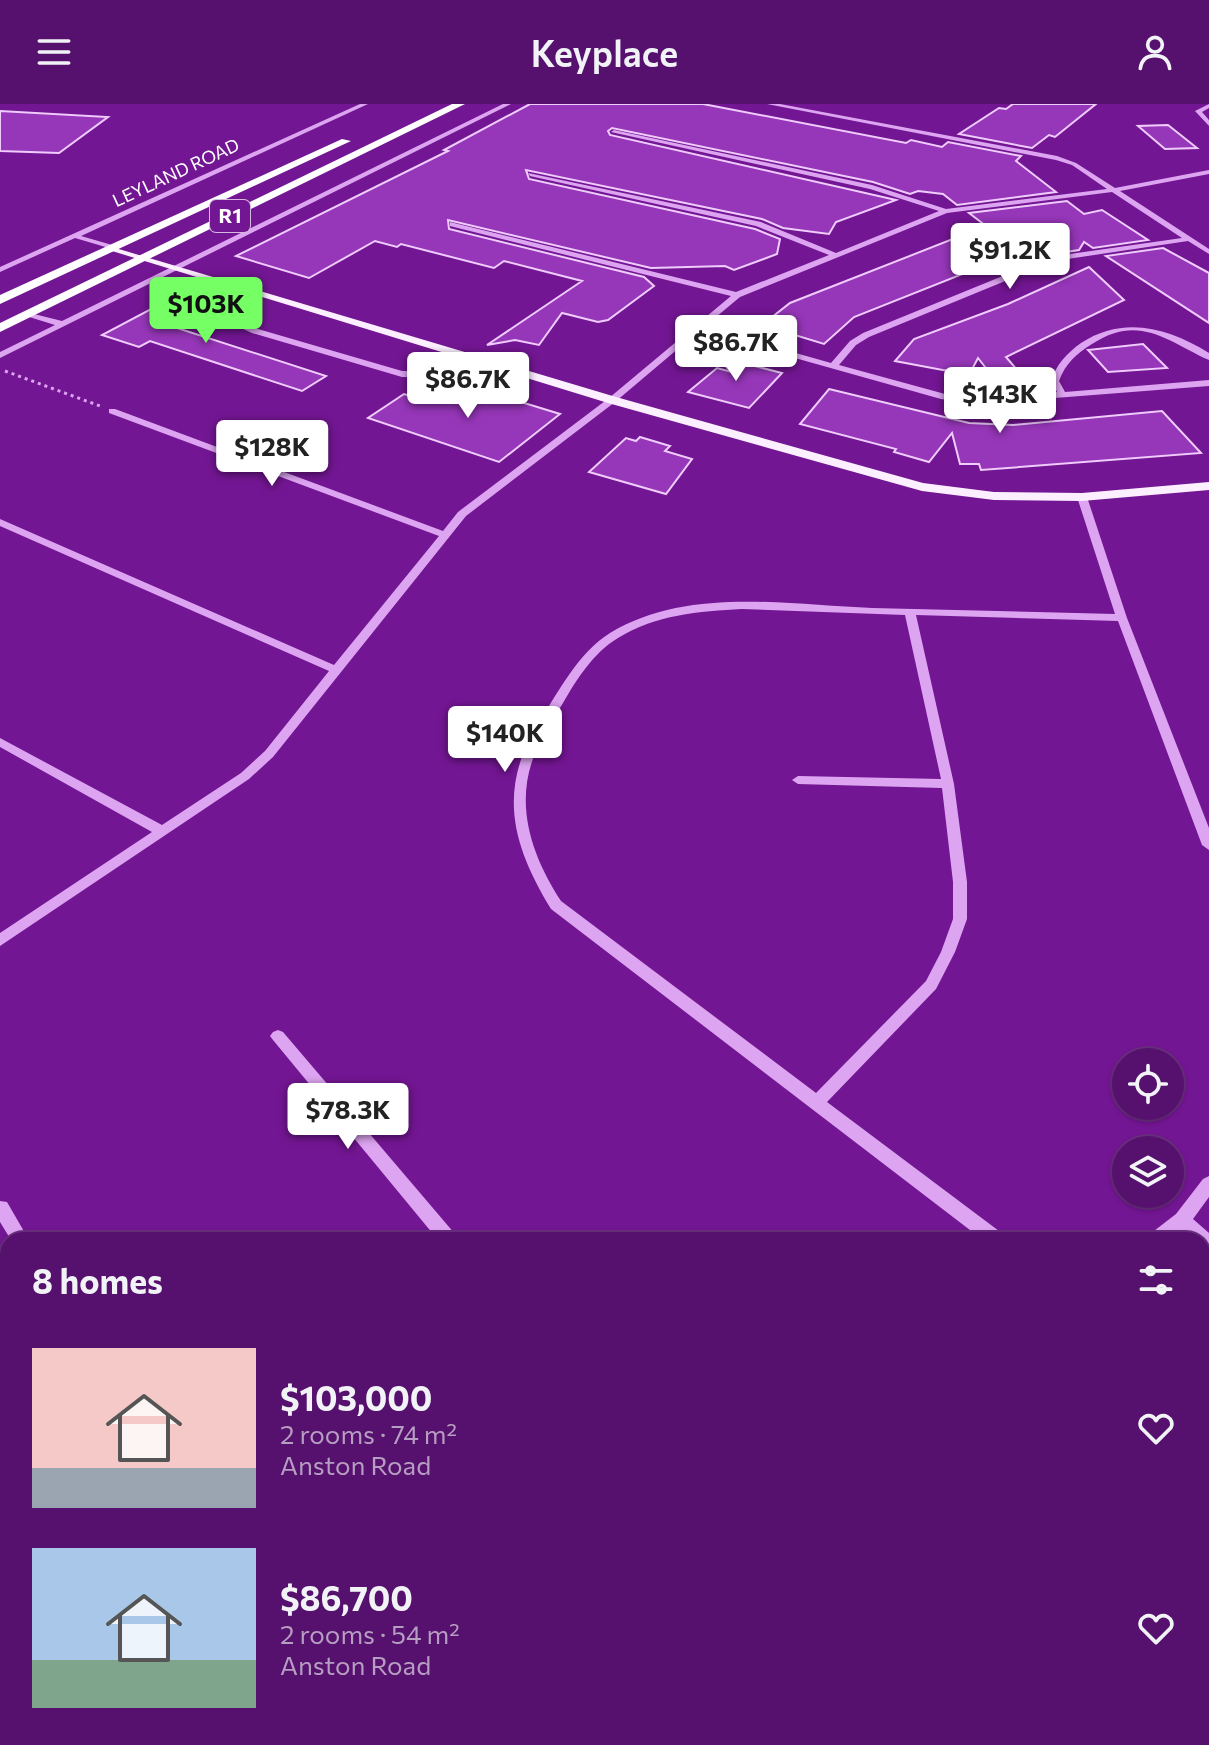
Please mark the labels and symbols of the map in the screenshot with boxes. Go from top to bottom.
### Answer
street label: LEYLAND ROAD [109,133,242,211]
road number: R1 [210,200,250,232]
pin: $91.2K [945,223,1075,291]
pin: $103K [150,277,262,345]
pin: $86.7K [671,315,801,383]
pin: $86.7K [403,352,533,420]
pin: $143K [944,367,1056,435]
pin: $128K [216,420,328,488]
pin: $140K [449,706,561,774]
pin: $78.3K [283,1083,413,1151]

